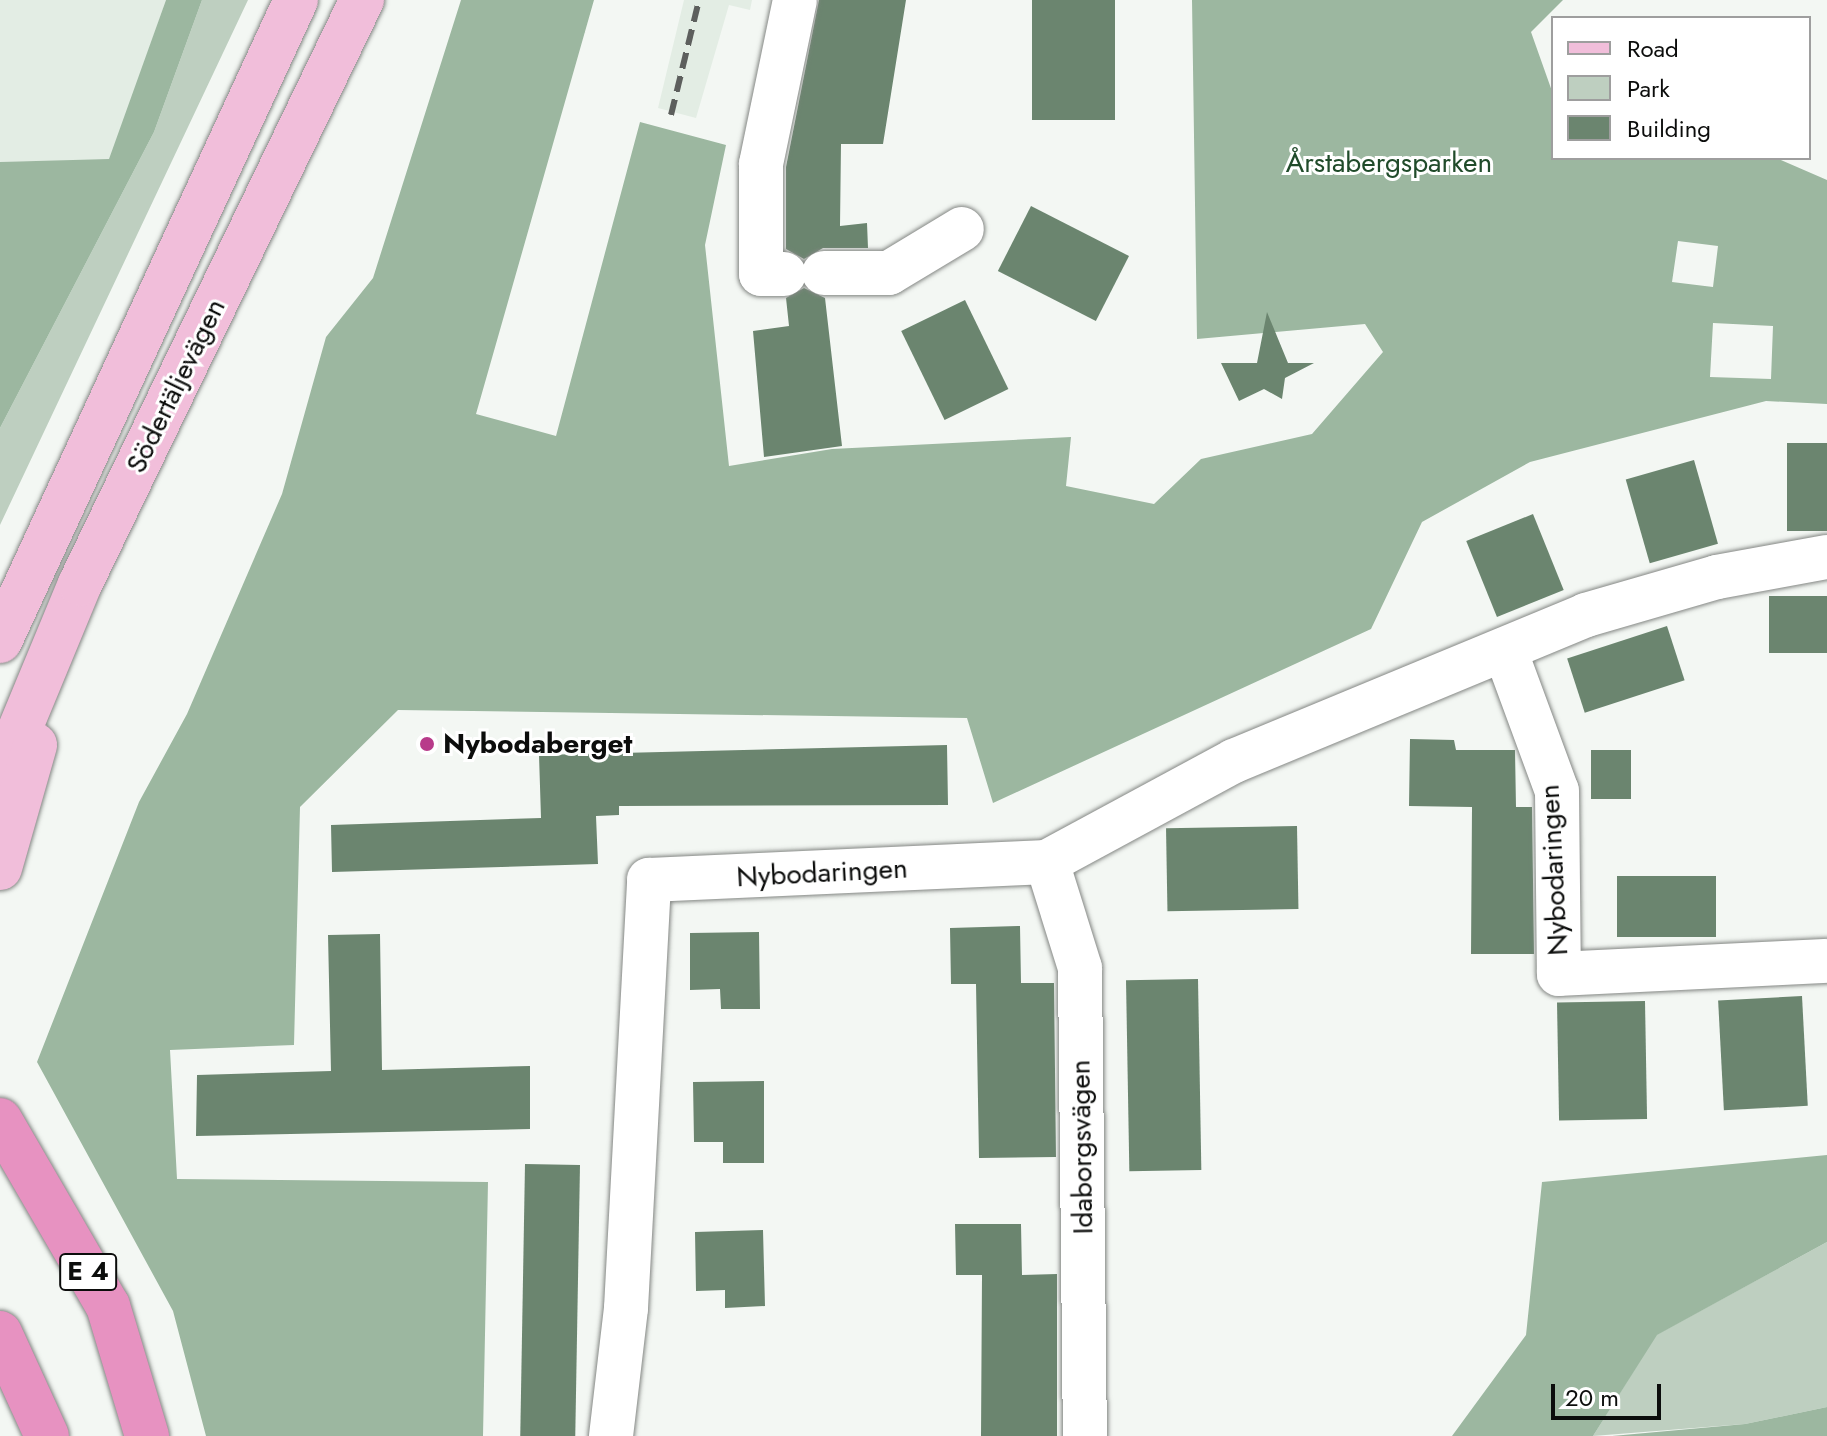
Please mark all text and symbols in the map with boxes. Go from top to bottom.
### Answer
legend [1551,16,1811,160]
text: Road [1627,31,1679,66]
text: Park [1627,71,1670,106]
text: Building [1627,111,1711,146]
park label: Årstabergsparken [1286,146,1492,180]
street label: Södertäljevägen [119,294,233,478]
place label: Nybodaberget [443,727,632,761]
marker: Nybodaberget [418,735,436,753]
street label: Nybodaringen [1533,784,1575,956]
street label: Nybodaringen [736,852,908,894]
street label: Idaborgsvägen [1064,1059,1100,1235]
road number: E 4 [58,1250,118,1294]
scale bar [1555,1368,1665,1418]
text: 20 m [1565,1380,1619,1415]

